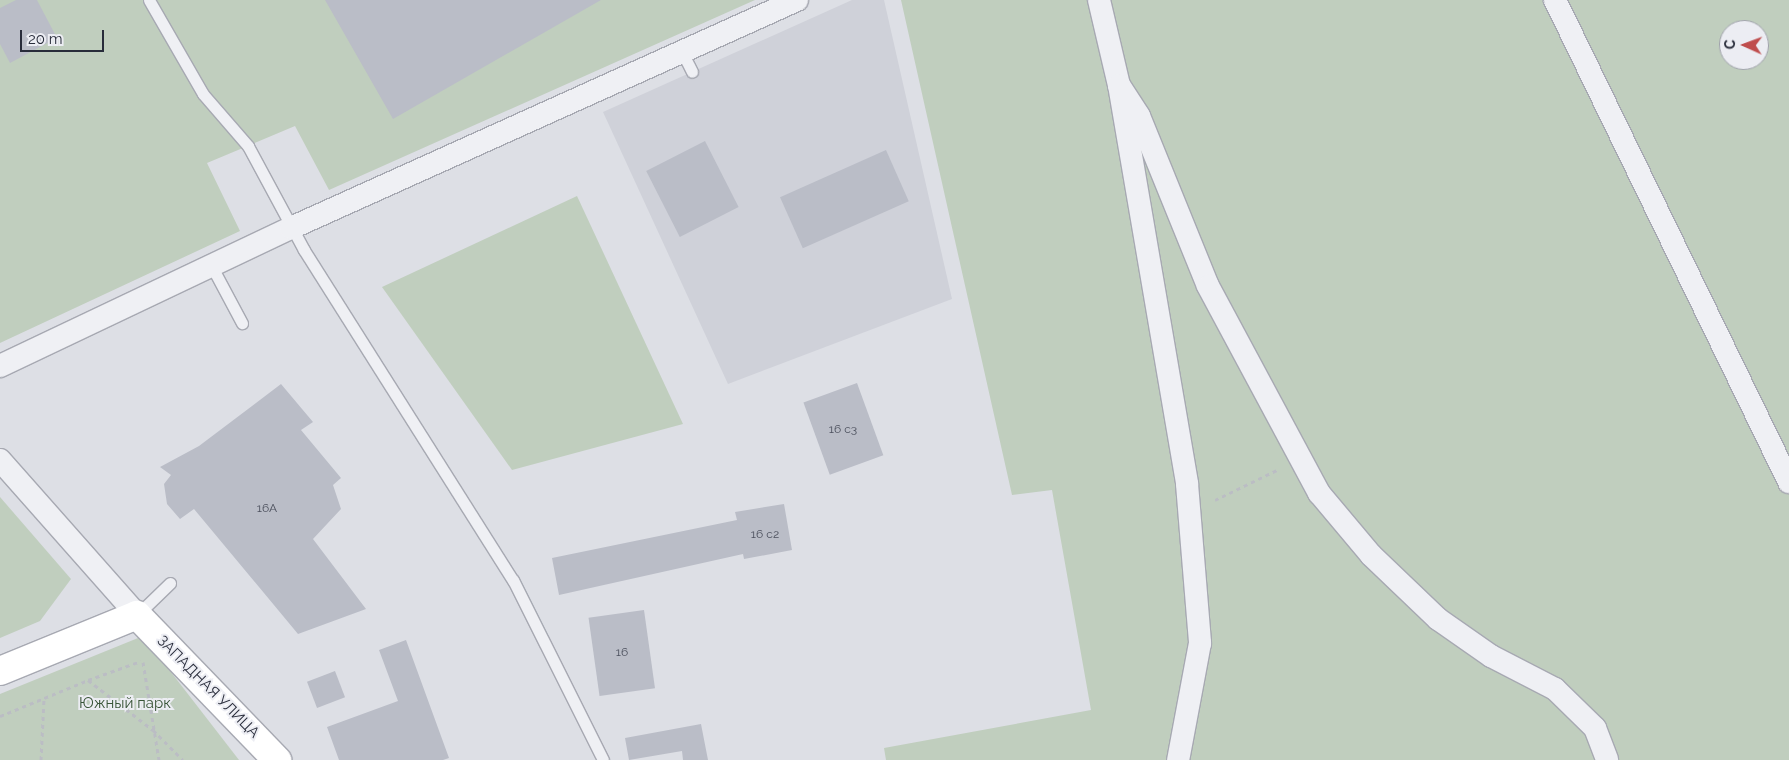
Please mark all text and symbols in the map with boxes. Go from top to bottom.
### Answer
scale bar [22,20,106,52]
north arrow [1719,20,1769,70]
text: 20 m [28,30,63,48]
text: С [1722,39,1738,50]
house number: 16 с3 [829,423,857,437]
house number: 16А [257,502,277,516]
house number: 16 с2 [751,528,779,542]
street label: ЗАПАДНАЯ УЛИЦА [153,632,263,742]
house number: 16 [616,646,628,660]
park label: Южный парк [79,695,171,713]

